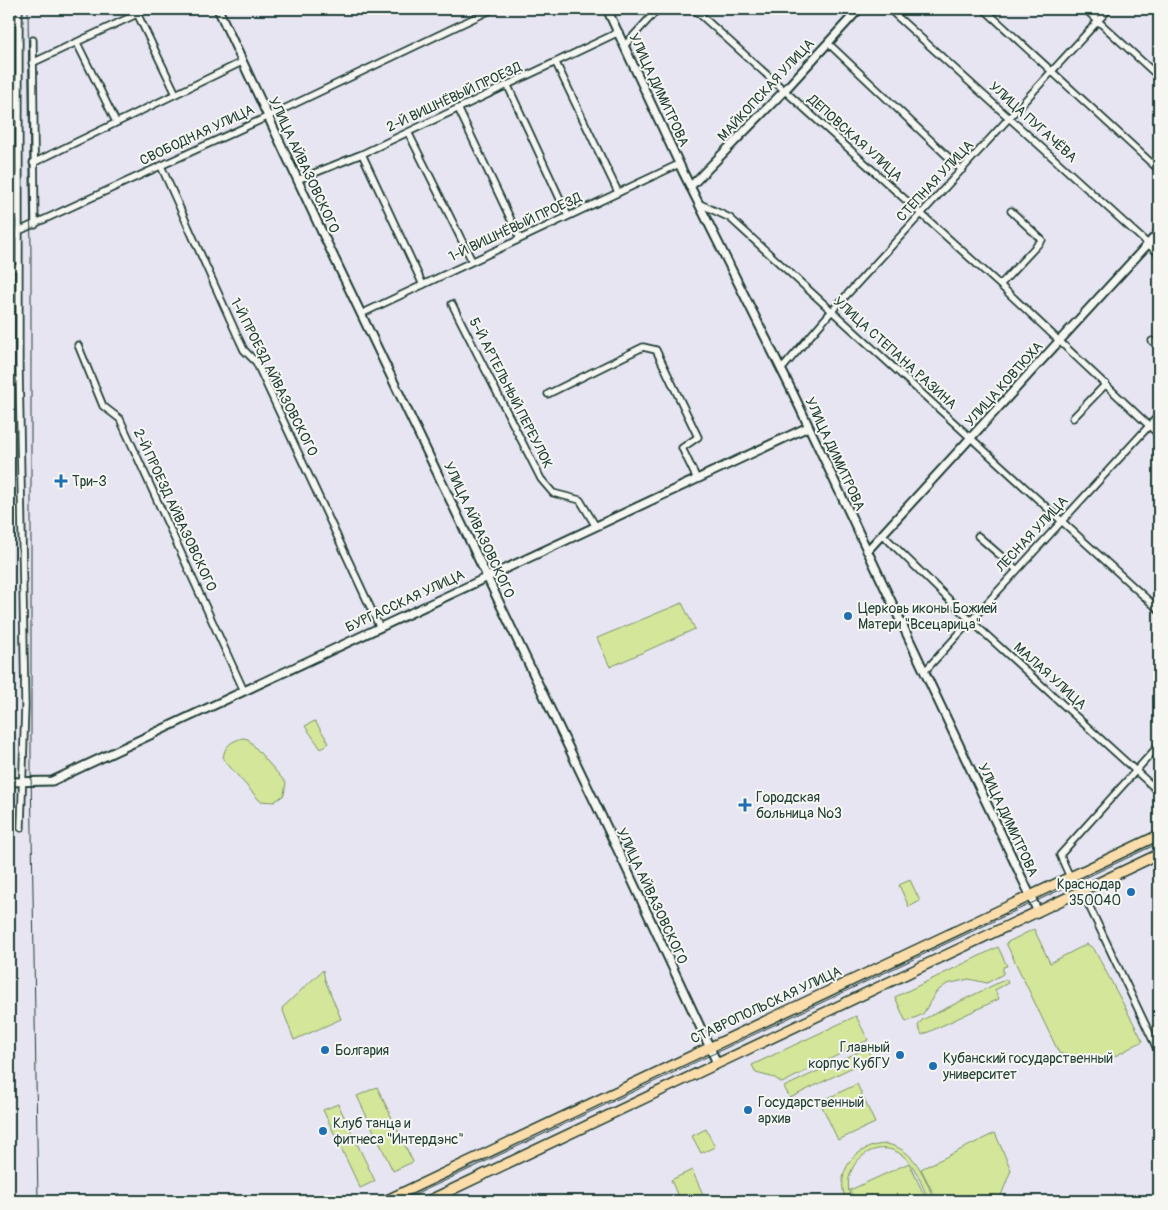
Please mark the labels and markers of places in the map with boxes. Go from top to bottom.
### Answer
place label: Три-З [72,473,107,490]
marker: Три-З [54,474,68,488]
place label: Церковь иконы Божией Матери "Всецарица" [858,600,997,633]
marker: Церковь иконы Божией Матери "Всецарица" [842,610,854,622]
place label: Городская больница №3 [756,789,842,822]
marker: Городская больница №3 [738,798,752,812]
place label: Краснодар 350040 [1057,876,1121,909]
marker: Краснодар 350040 [1125,886,1137,898]
place label: Главный корпус КубГУ [808,1039,891,1072]
place label: Болгария [335,1042,389,1059]
marker: Болгария [319,1044,331,1056]
marker: Главный корпус КубГУ [894,1049,906,1061]
place label: Кубанский государственный университет [942,1050,1113,1083]
marker: Кубанский государственный университет [927,1060,939,1072]
place label: Государственный архив [758,1094,864,1127]
marker: Государственный архив [742,1104,754,1116]
place label: Клуб танца и фитнеса "Интердэнс" [333,1115,464,1148]
marker: Клуб танца и фитнеса "Интердэнс" [317,1125,329,1137]

